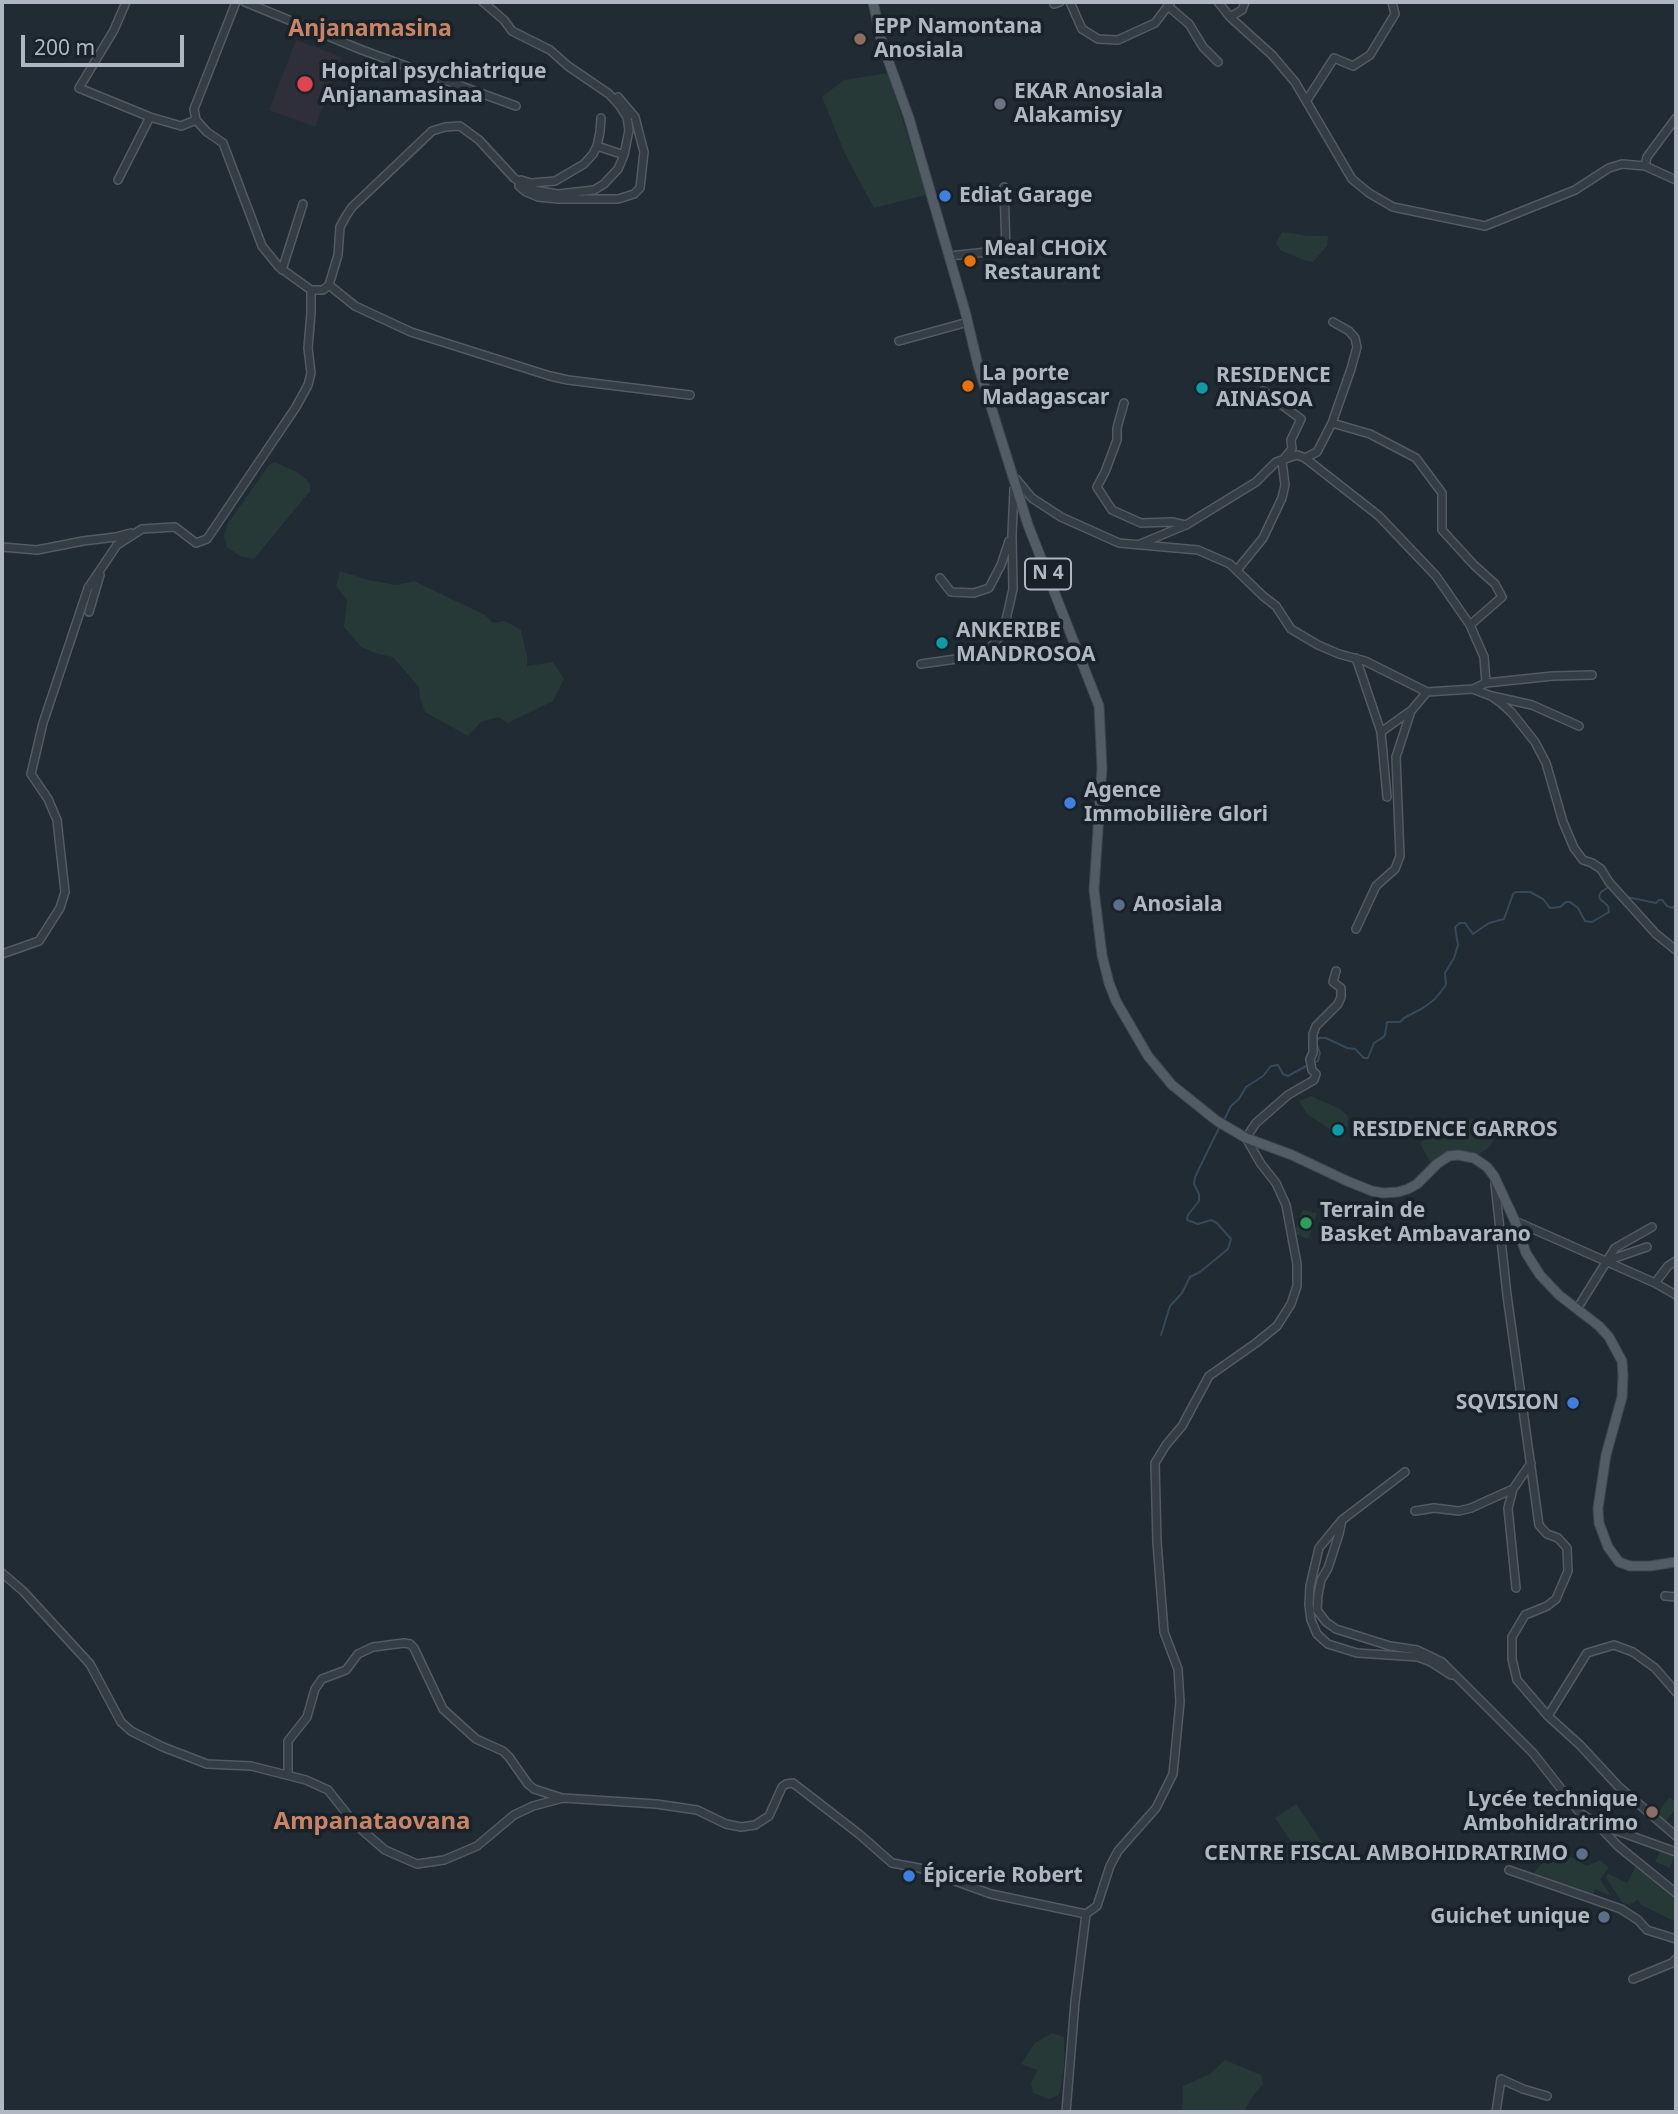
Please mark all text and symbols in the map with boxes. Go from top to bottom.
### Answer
place label: EPP Namontana Anosiala [874,14,1042,64]
district label: Anjanamasina [288,15,452,43]
scale bar [24,21,187,65]
marker: EPP Namontana Anosiala [852,31,868,47]
text: 200 m [34,33,95,61]
place label: Hopital psychiatrique Anjanamasinaa [321,59,547,109]
marker: Hopital psychiatrique Anjanamasinaa [295,74,315,94]
place label: EKAR Anosiala Alakamisy [1014,79,1163,129]
marker: EKAR Anosiala Alakamisy [992,96,1008,112]
place label: Ediat Garage [959,183,1093,209]
marker: Ediat Garage [937,188,953,204]
place label: Meal CHOiX Restaurant [984,236,1107,286]
marker: Meal CHOiX Restaurant [962,253,978,269]
place label: La porte Madagascar [982,361,1109,411]
place label: RESIDENCE AINASOA [1216,363,1331,413]
marker: La porte Madagascar [960,378,976,394]
marker: RESIDENCE AINASOA [1194,380,1210,396]
road number: N 4 [1025,558,1071,590]
place label: ANKERIBE MANDROSOA [956,618,1095,668]
marker: ANKERIBE MANDROSOA [934,635,950,651]
place label: Agence Immobilière Glori [1084,778,1268,828]
marker: Agence Immobilière Glori [1062,795,1078,811]
place label: Anosiala [1133,892,1223,918]
marker: Anosiala [1111,897,1127,913]
place label: RESIDENCE GARROS [1352,1117,1558,1143]
marker: RESIDENCE GARROS [1330,1122,1346,1138]
place label: Terrain de Basket Ambavarano [1320,1198,1531,1248]
marker: Terrain de Basket Ambavarano [1298,1215,1314,1231]
place label: SQVISION [1456,1390,1559,1416]
marker: SQVISION [1565,1395,1581,1411]
place label: Lycée technique Ambohidratrimo [1463,1787,1638,1837]
marker: Lycée technique Ambohidratrimo [1644,1804,1660,1820]
district label: Ampanataovana [274,1808,470,1836]
place label: CENTRE FISCAL AMBOHIDRATRIMO [1204,1841,1568,1867]
marker: CENTRE FISCAL AMBOHIDRATRIMO [1574,1846,1590,1862]
place label: Épicerie Robert [923,1863,1083,1889]
marker: Épicerie Robert [901,1868,917,1884]
place label: Guichet unique [1430,1904,1590,1930]
marker: Guichet unique [1596,1909,1612,1925]

